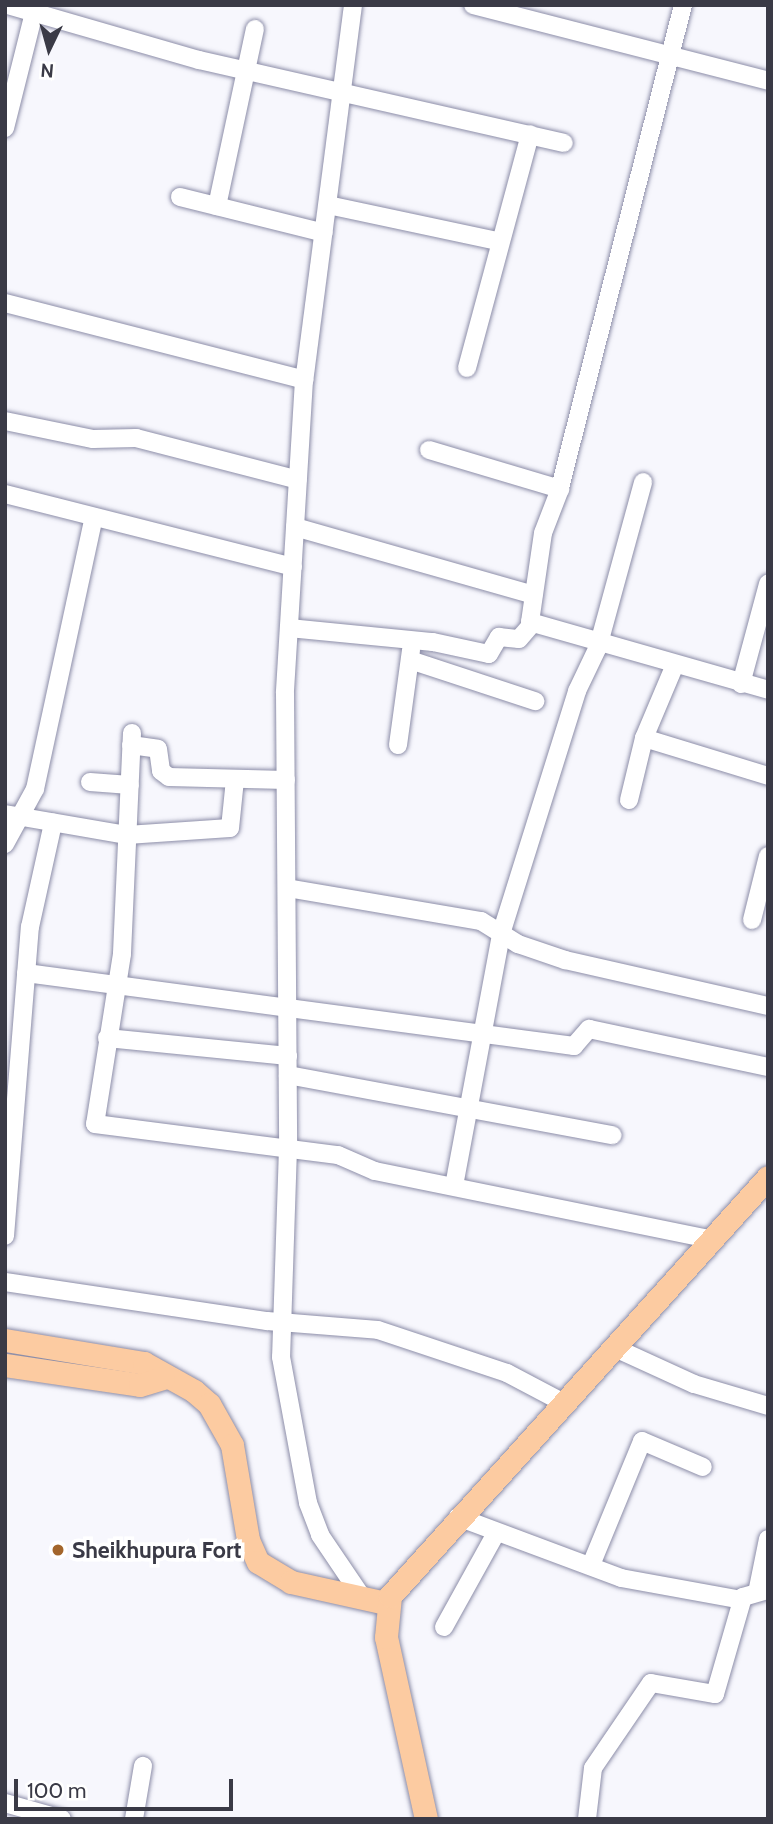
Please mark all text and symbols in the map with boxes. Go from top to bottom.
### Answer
north arrow [14,14,84,84]
text: N [39,58,55,82]
place label: Sheikhupura Fort [72,1536,241,1564]
marker: Sheikhupura Fort [50,1542,66,1558]
scale bar [18,1764,236,1808]
text: 100 m [27,1778,86,1803]

